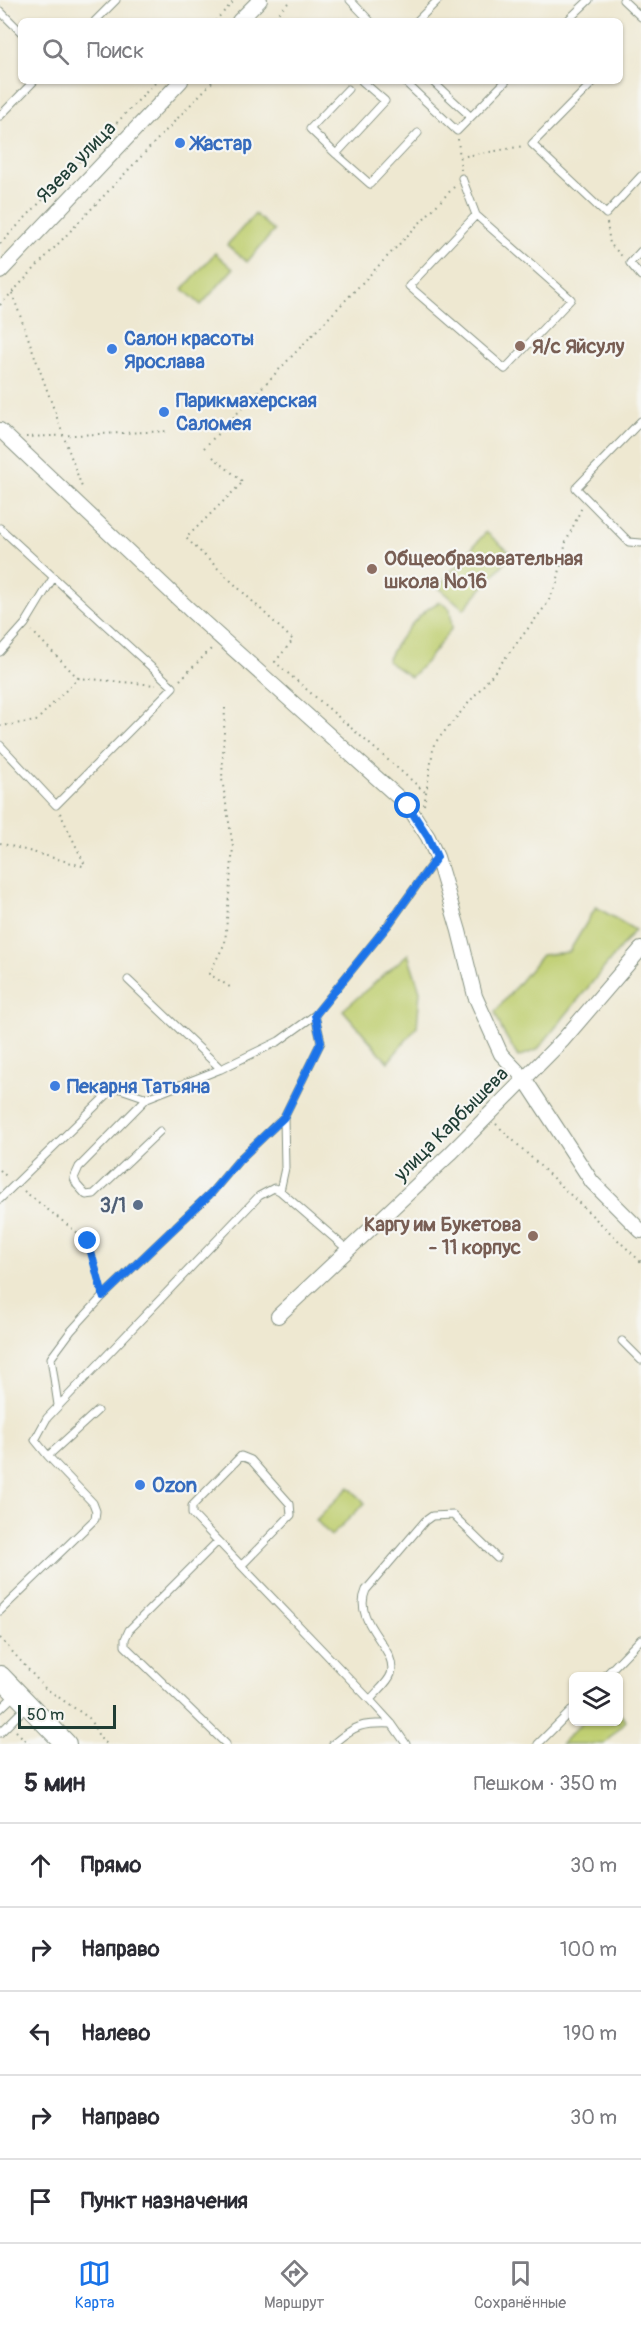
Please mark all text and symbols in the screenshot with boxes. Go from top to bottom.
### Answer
search box [18,18,623,84]
icon: search [39,35,72,68]
text: Поиск [87,37,144,65]
street label: Язева улица [31,116,121,208]
place label: Жастар [189,131,252,156]
marker: Жастар [173,136,187,150]
place label: Салон красоты Ярослава [124,326,254,374]
place label: Я/c Яйсулу [532,334,625,359]
marker: Я/c Яйсулу [513,339,527,353]
marker: Салон красоты Ярослава [105,342,119,356]
place label: Парикмахерская Саломея [176,388,317,436]
marker: Парикмахерская Саломея [157,405,171,419]
place label: Общеобразовательная школа №16 [384,546,583,594]
marker: Общеобразовательная школа №16 [365,562,379,576]
route start [394,792,420,818]
street label: улица Карбышева [388,1061,514,1187]
place label: Пекарня Татьяна [67,1074,210,1099]
marker: Пекарня Татьяна [48,1079,62,1093]
place label: 3/1 [100,1193,126,1218]
marker: 3/1 [131,1198,145,1212]
place label: Каргу им Букетова - 11 корпус [364,1212,521,1260]
route end [74,1227,100,1253]
marker: Каргу им Букетова - 11 корпус [526,1229,540,1243]
place label: Ozon [152,1473,197,1498]
marker: Ozon [133,1478,147,1492]
map controls [569,1672,623,1726]
button: layers [569,1672,623,1726]
scale bar [18,1702,116,1730]
text: 50 m [27,1705,64,1725]
text: 5 мин [24,1767,85,1799]
text: Пешком · 350 m [474,1771,617,1796]
icon: ahead [24,1849,57,1882]
text: Прямо [81,1851,141,1879]
text: 30 m [570,1853,617,1878]
icon: right [24,1933,57,1966]
text: Направо [81,1935,160,1963]
text: 100 m [560,1937,617,1962]
icon: left [24,2017,57,2050]
text: Налево [81,2019,150,2047]
text: 190 m [563,2021,617,2046]
icon: right [24,2101,57,2134]
text: Направо [81,2103,160,2131]
text: 30 m [570,2105,617,2130]
icon: arrive [24,2185,57,2218]
text: Пункт назначения [81,2187,248,2215]
tab: Карта [75,2257,114,2313]
tab: Маршрут [264,2257,324,2313]
tab: Сохранённые [474,2257,566,2313]

